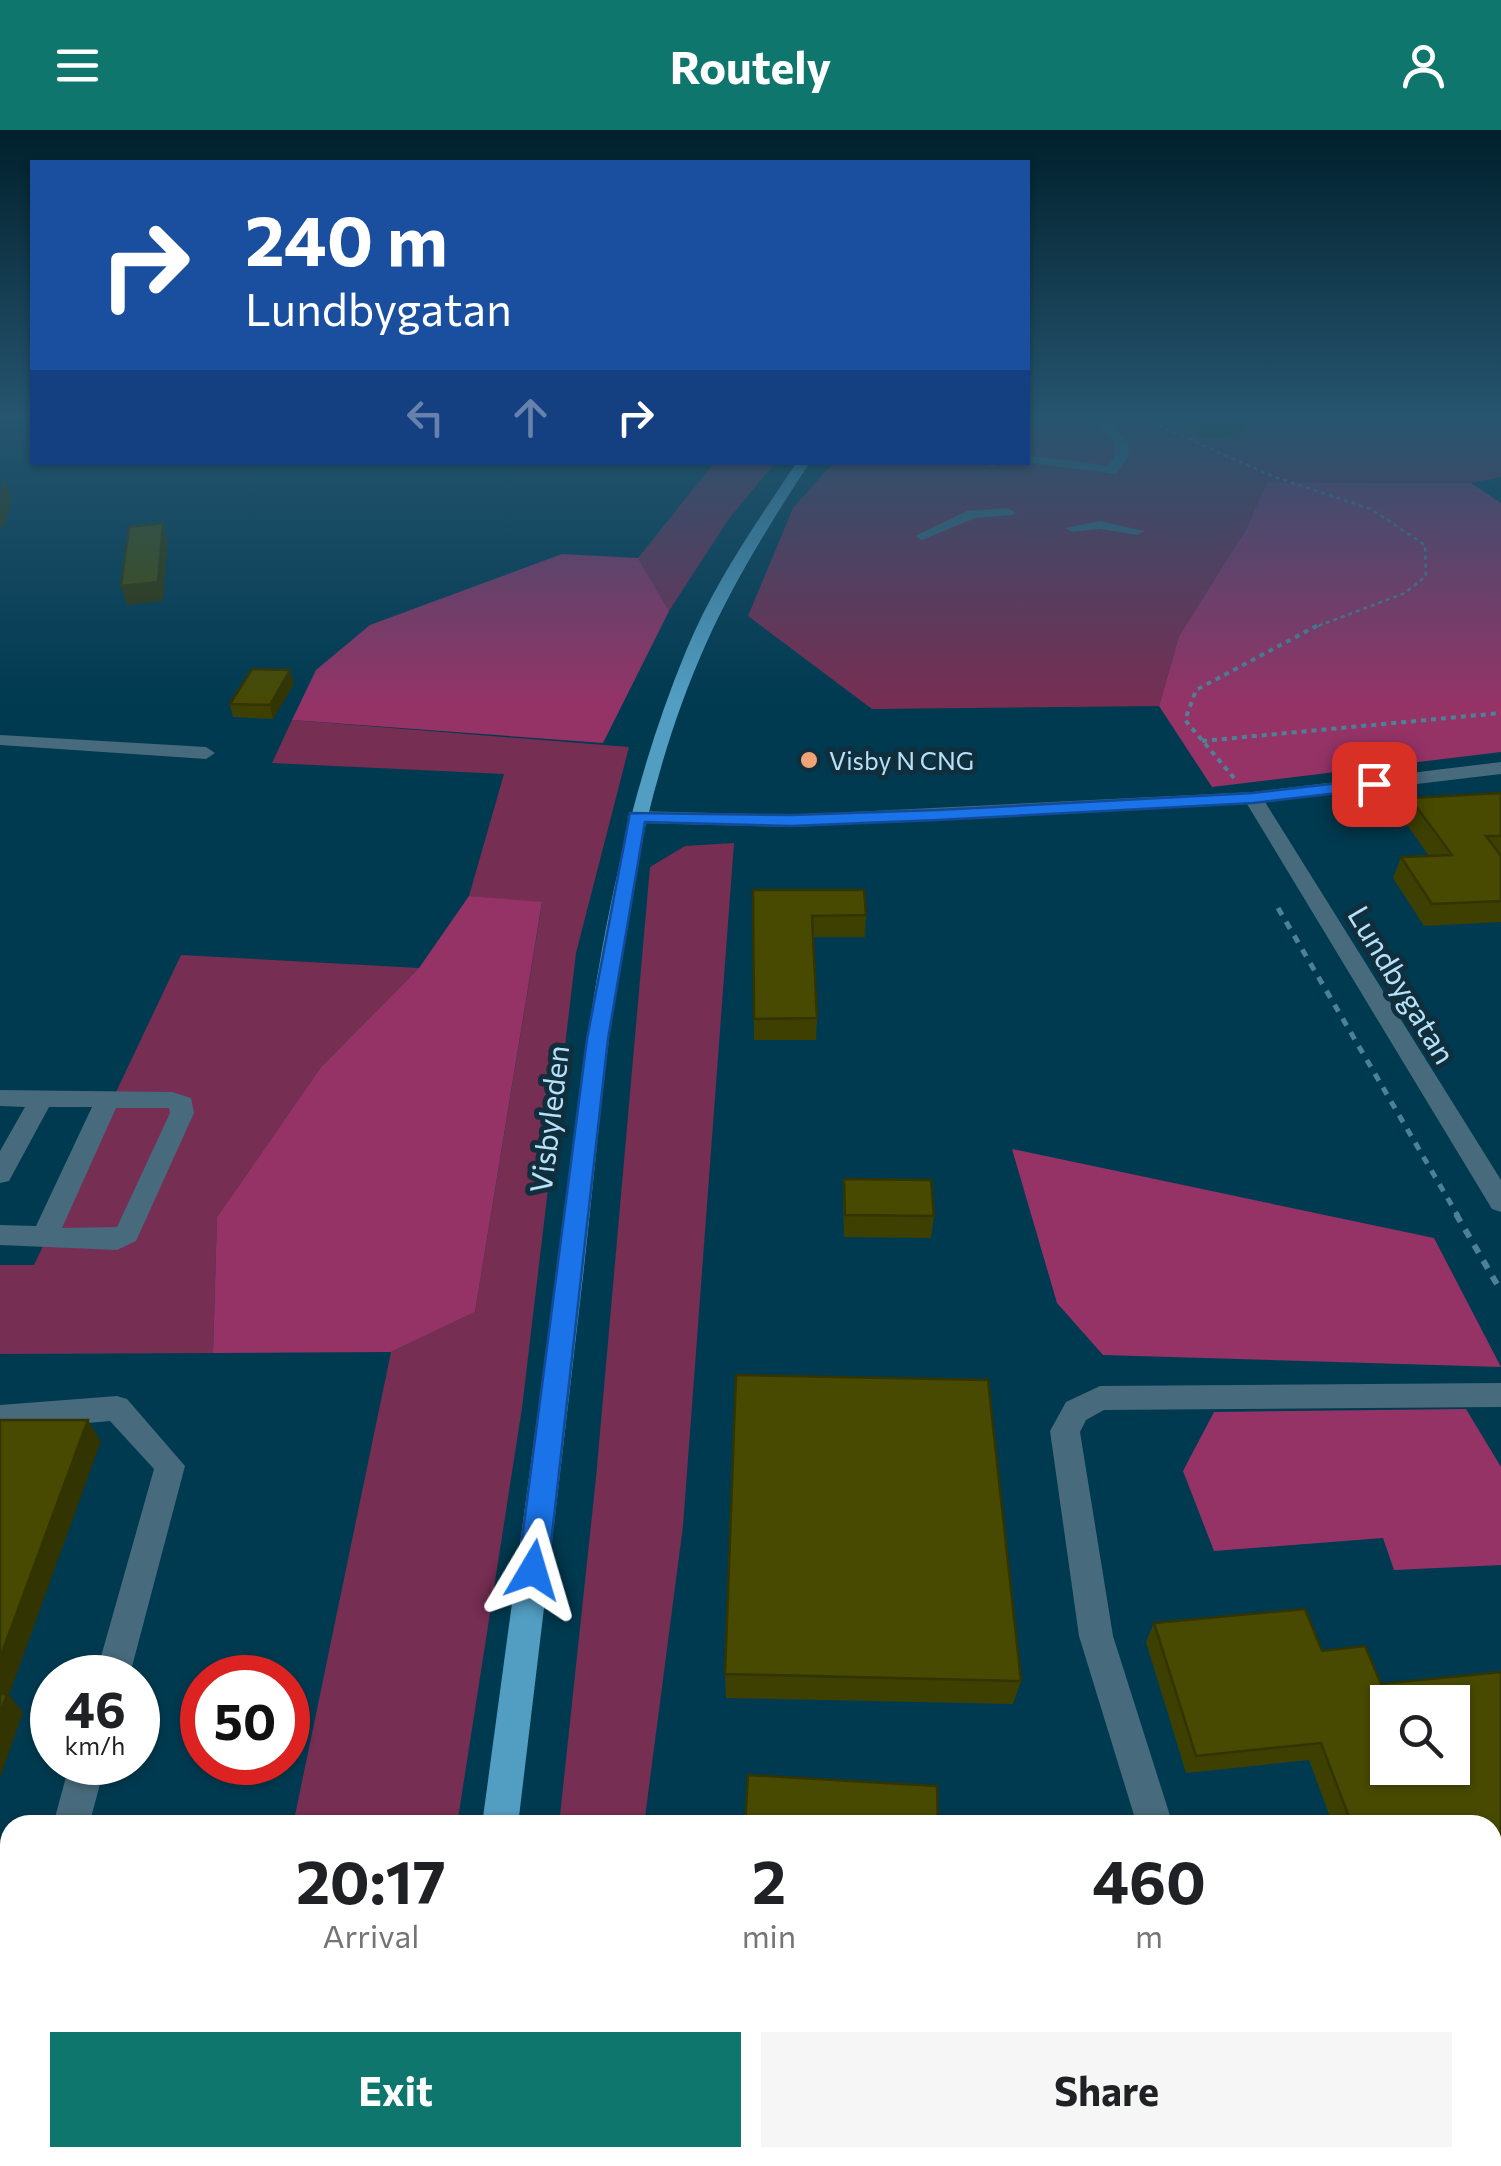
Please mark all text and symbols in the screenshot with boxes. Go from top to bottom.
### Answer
icon: menu [50,38,105,93]
text: Routely [670,38,831,93]
icon: person [1396,38,1451,93]
text: 240 m [245,195,448,280]
icon: right [80,200,210,330]
text: Lundbygatan [245,280,512,335]
icon: left [398,390,453,445]
icon: ahead [503,390,558,445]
icon: right [608,390,663,445]
pin [1332,742,1417,827]
place label: Visby N CNG [829,745,974,775]
marker: Visby N CNG [798,749,820,771]
icon: arrive [1347,757,1402,812]
street label: Lundbygatan [1341,898,1465,1070]
street label: Visbyleden [521,1043,575,1195]
position arrow [481,1518,585,1622]
speed limit sign: 50 [180,1655,310,1785]
text: 46 [64,1677,126,1738]
map controls [1370,1685,1470,1785]
button: search [1370,1685,1470,1785]
text: km/h [65,1730,125,1760]
text: 20:17 [296,1843,446,1916]
text: 2 [752,1843,786,1916]
text: 460 [1092,1843,1206,1916]
text: Arrival [322,1915,419,1955]
text: min [742,1915,796,1955]
text: m [1135,1915,1163,1955]
button: Exit [50,2032,741,2147]
button: Share [761,2032,1452,2147]

